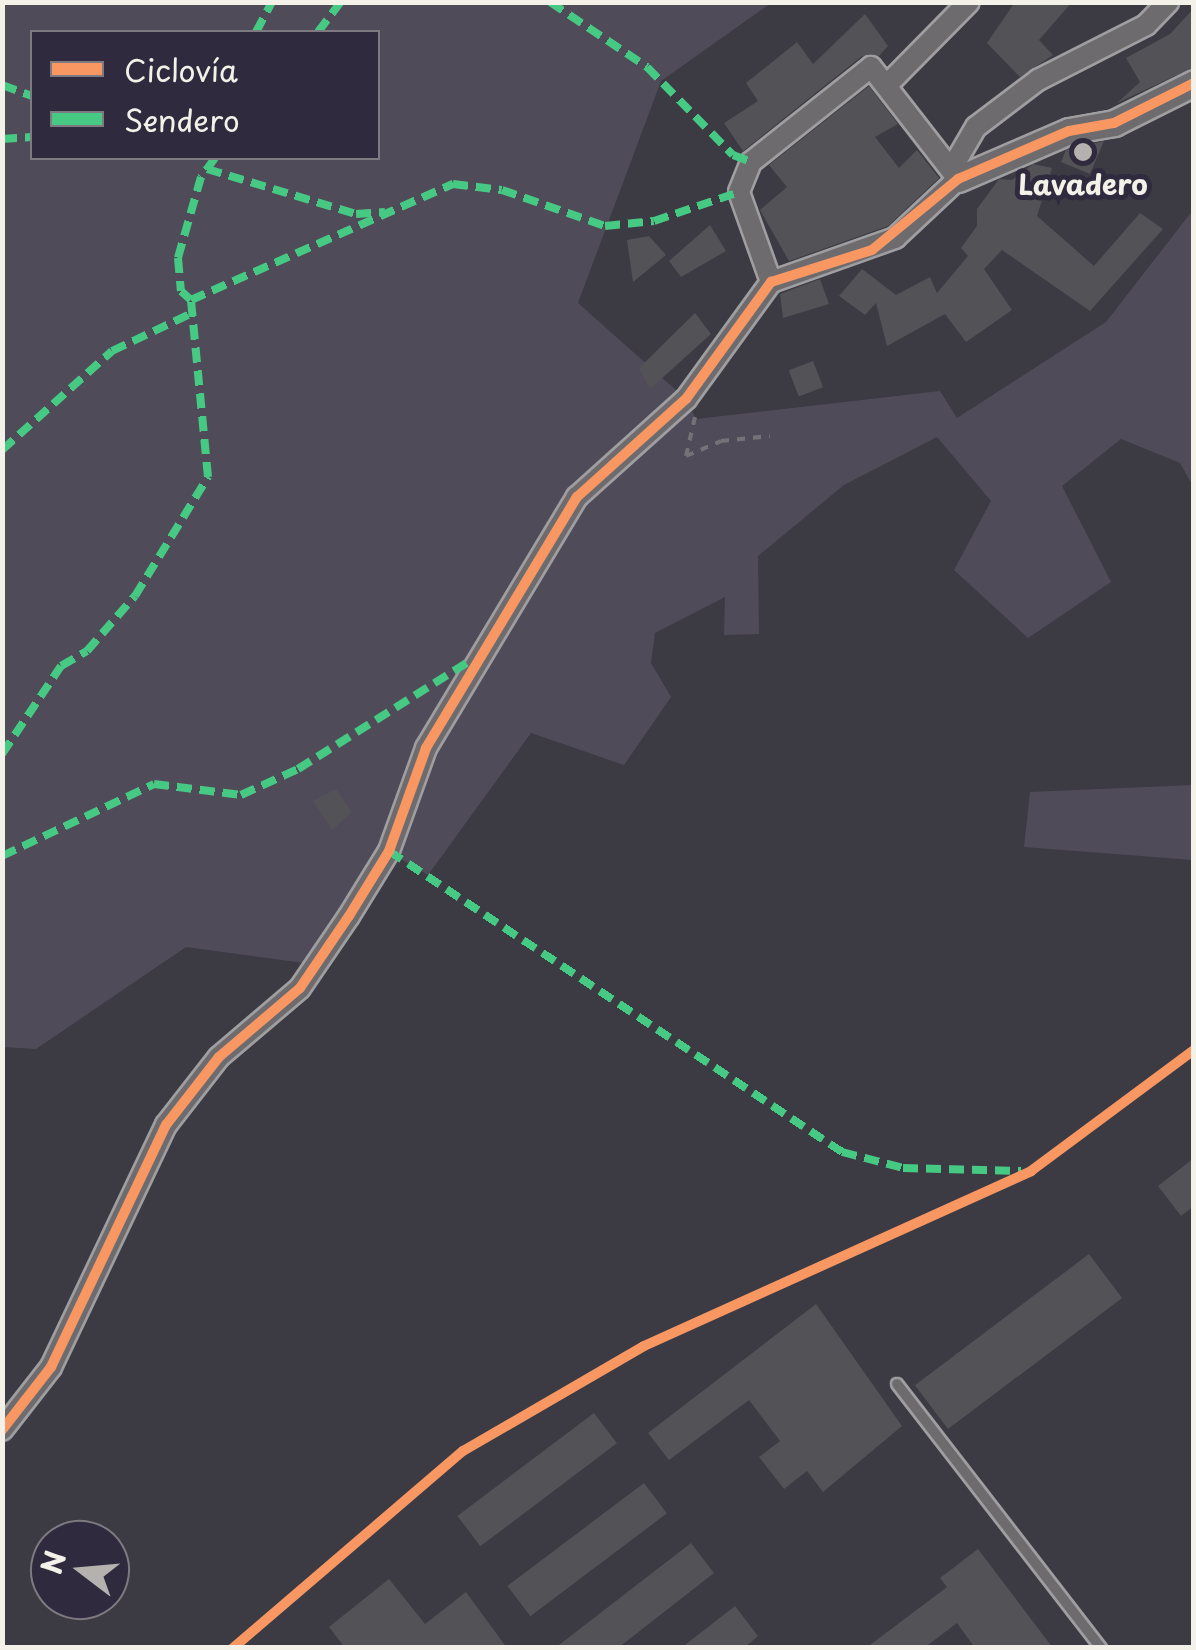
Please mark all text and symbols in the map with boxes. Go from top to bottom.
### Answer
legend [30,30,380,160]
text: Ciclovía [124,47,238,92]
text: Sendero [124,97,240,142]
marker: Lavadero [1072,141,1094,163]
place label: Lavadero [1018,167,1148,201]
north arrow [30,1520,130,1620]
text: N [29,1546,76,1579]

